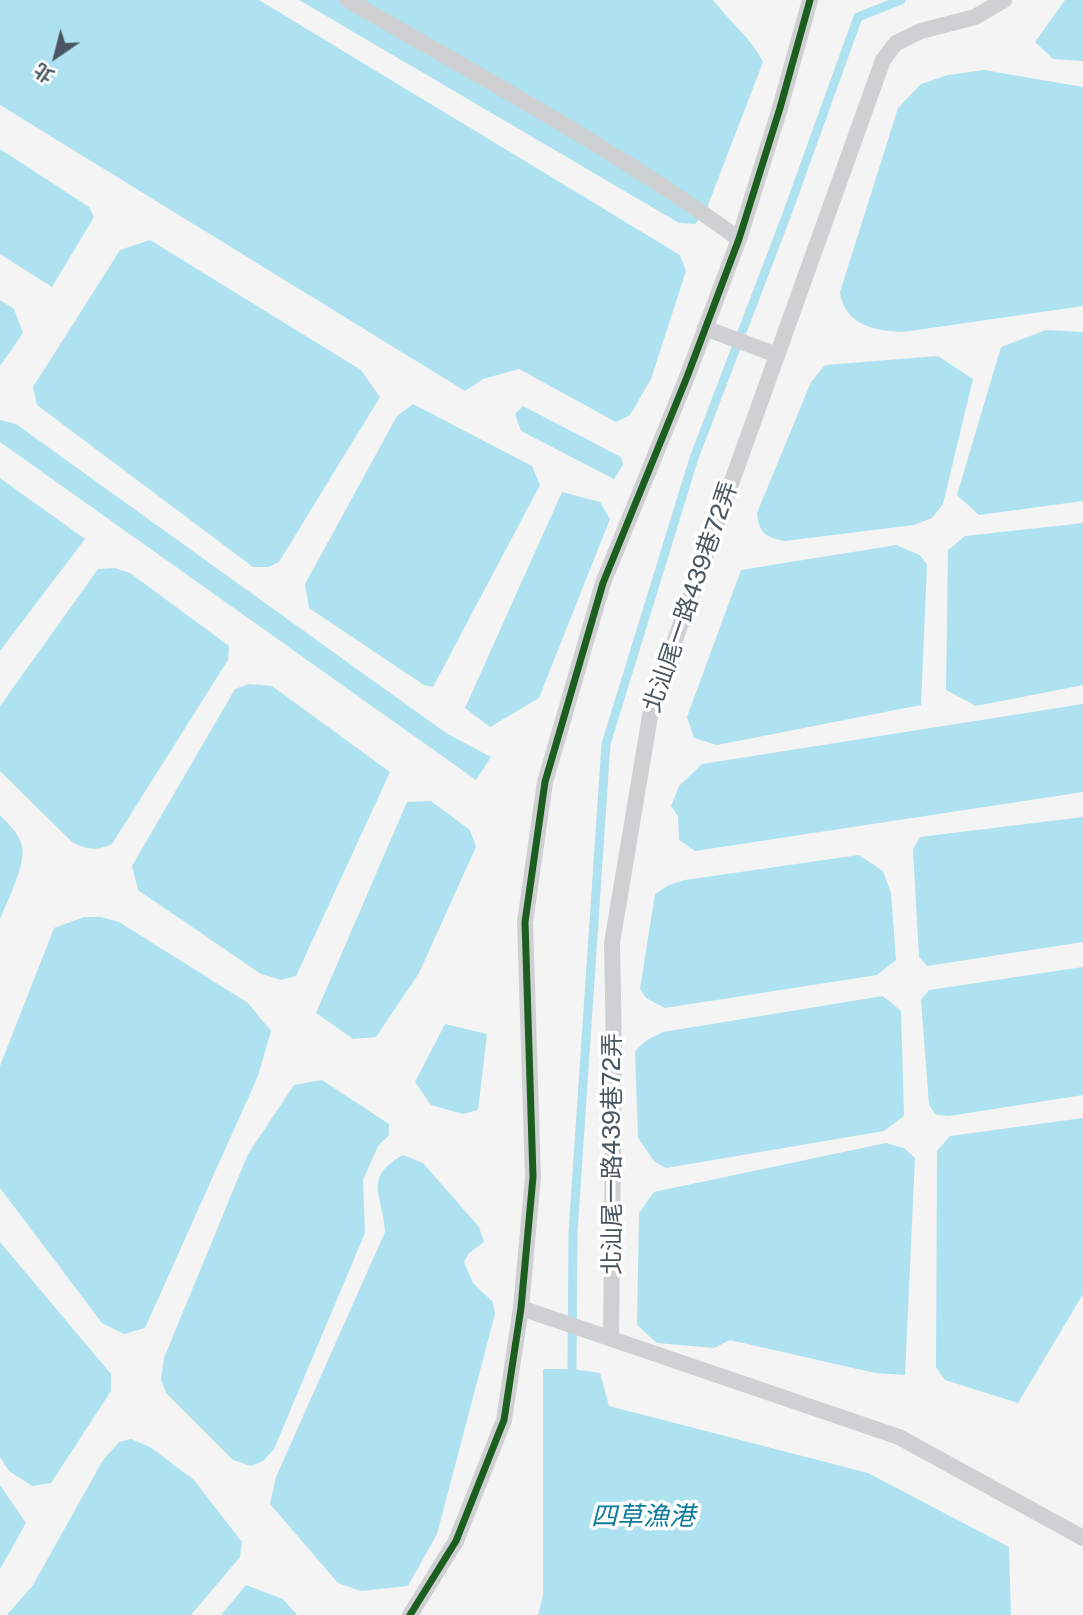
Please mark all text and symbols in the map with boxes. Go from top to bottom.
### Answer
north arrow [21,21,91,91]
text: 北 [30,59,58,88]
street label: 北汕尾一路439巷72弄 [638,478,744,716]
street label: 北汕尾一路439巷72弄 [599,1033,627,1275]
water label: 四草漁港 [591,1501,695,1533]

